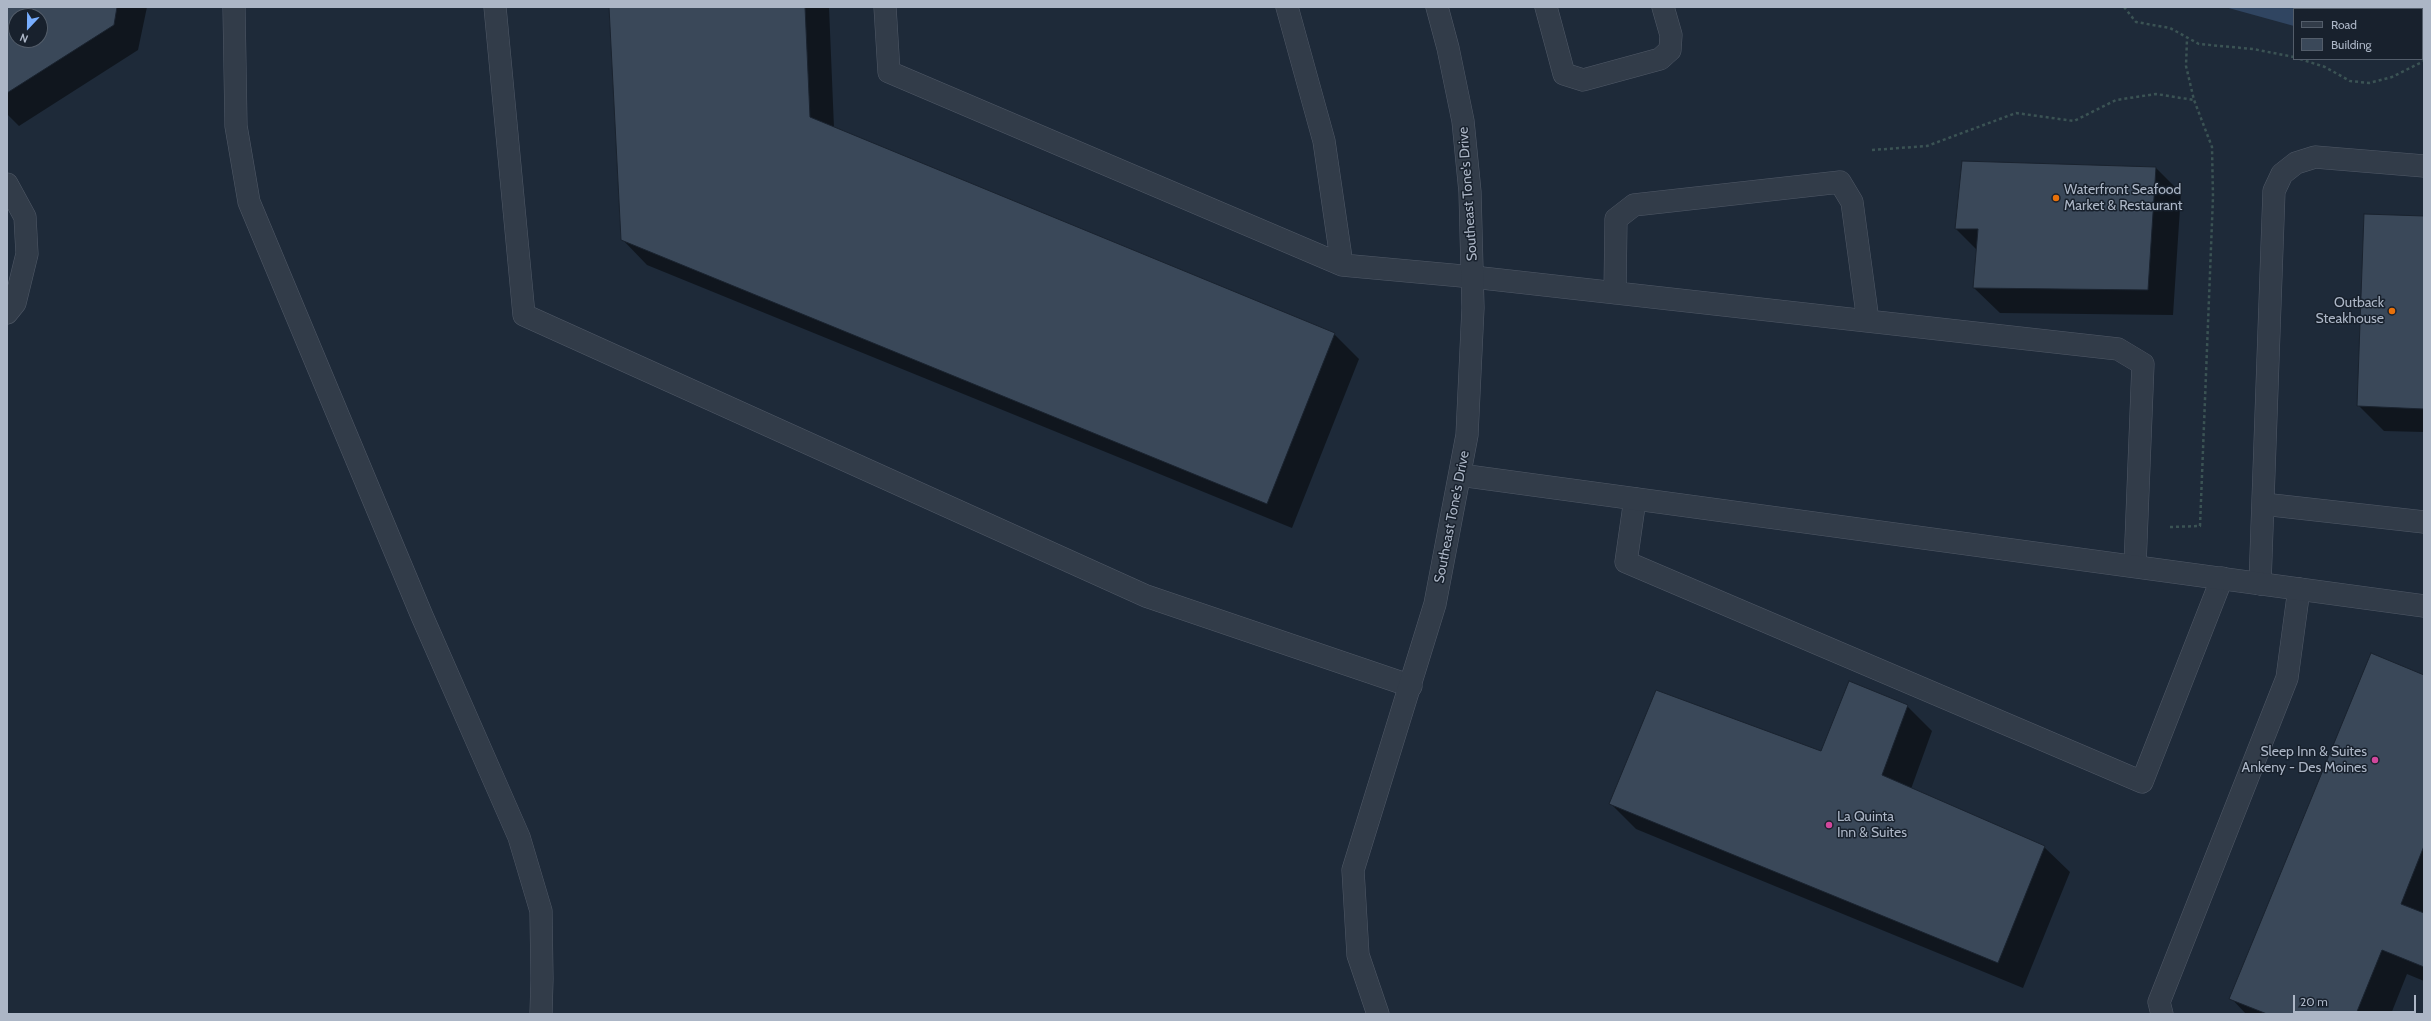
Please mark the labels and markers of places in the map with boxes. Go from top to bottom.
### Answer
place label: Waterfront Seafood Market & Restaurant [2064,182,2183,214]
marker: Waterfront Seafood Market & Restaurant [2051,193,2061,203]
place label: Outback Steakhouse [2316,295,2384,328]
marker: Outback Steakhouse [2387,306,2397,316]
place label: Sleep Inn & Suites Ankeny - Des Moines [2242,744,2367,776]
marker: Sleep Inn & Suites Ankeny - Des Moines [2370,755,2380,765]
place label: La Quinta Inn & Suites [1837,809,1907,842]
marker: La Quinta Inn & Suites [1824,820,1834,830]

